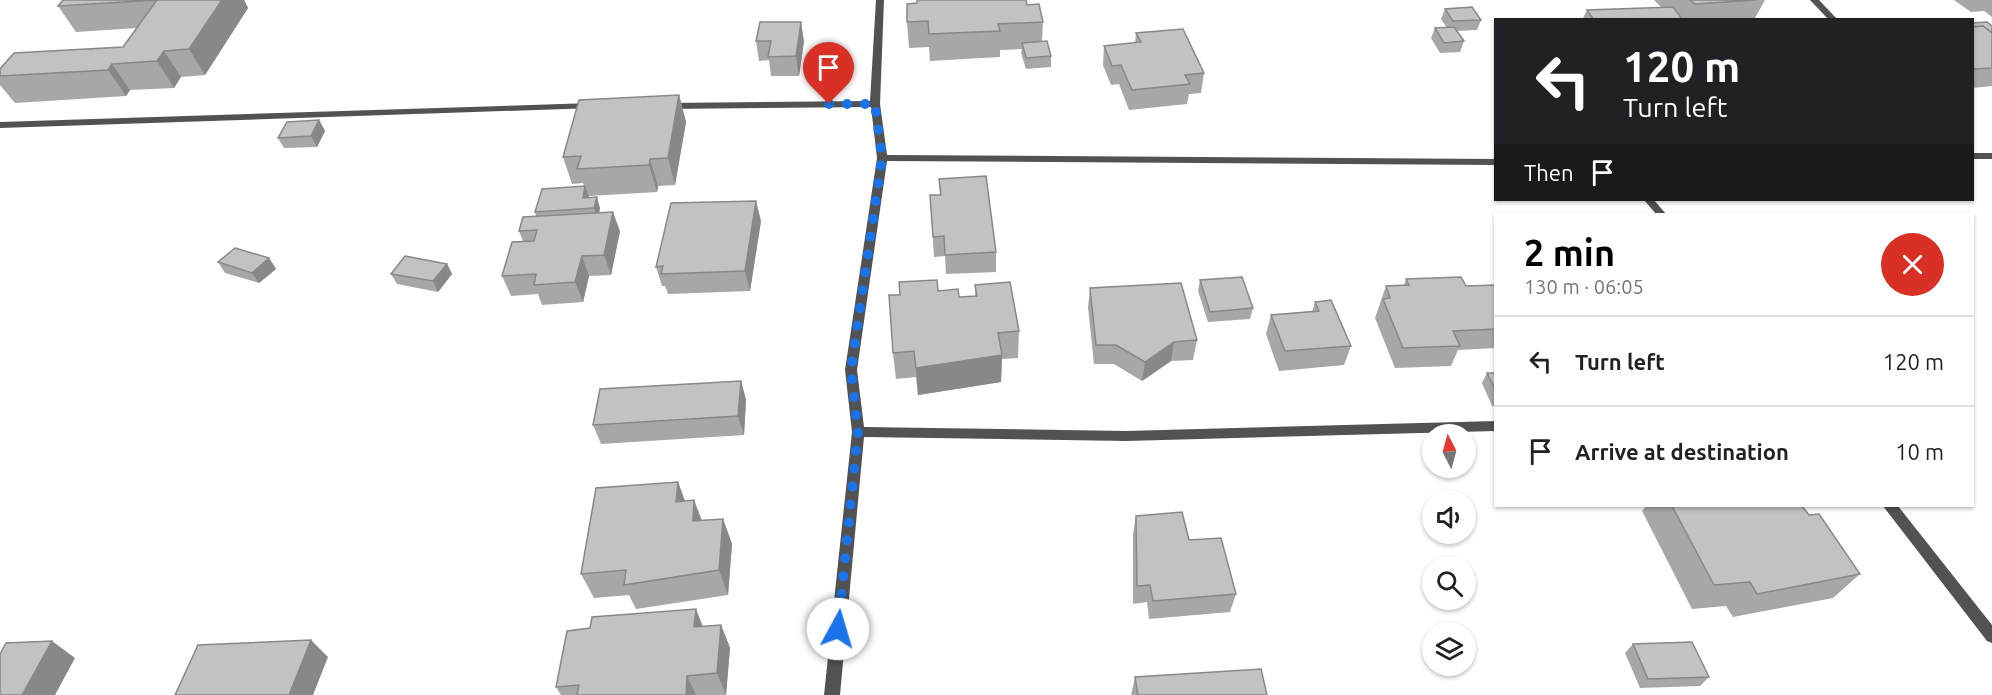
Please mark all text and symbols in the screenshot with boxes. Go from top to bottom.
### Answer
pin [803,42,854,104]
icon: left [1524,42,1602,120]
text: 120 m [1623,43,1740,90]
icon: arrive [812,51,845,84]
text: Turn left [1623,92,1727,122]
icon: arrive [1586,156,1619,189]
text: Then [1524,160,1574,185]
text: 2 min [1524,232,1615,273]
button: close [1881,233,1944,296]
text: 130 m · 06:05 [1524,275,1644,298]
icon: left [1524,345,1557,378]
text: Turn left [1575,349,1665,374]
text: 120 m [1883,349,1944,374]
north arrow [1422,424,1476,478]
map controls [1422,424,1476,676]
icon: arrive [1524,435,1557,468]
text: Arrive at destination [1575,439,1789,464]
text: 10 m [1895,439,1944,464]
button: sound [1422,490,1476,544]
button: search [1422,556,1476,610]
position arrow [806,597,870,661]
button: layers [1422,622,1476,676]

